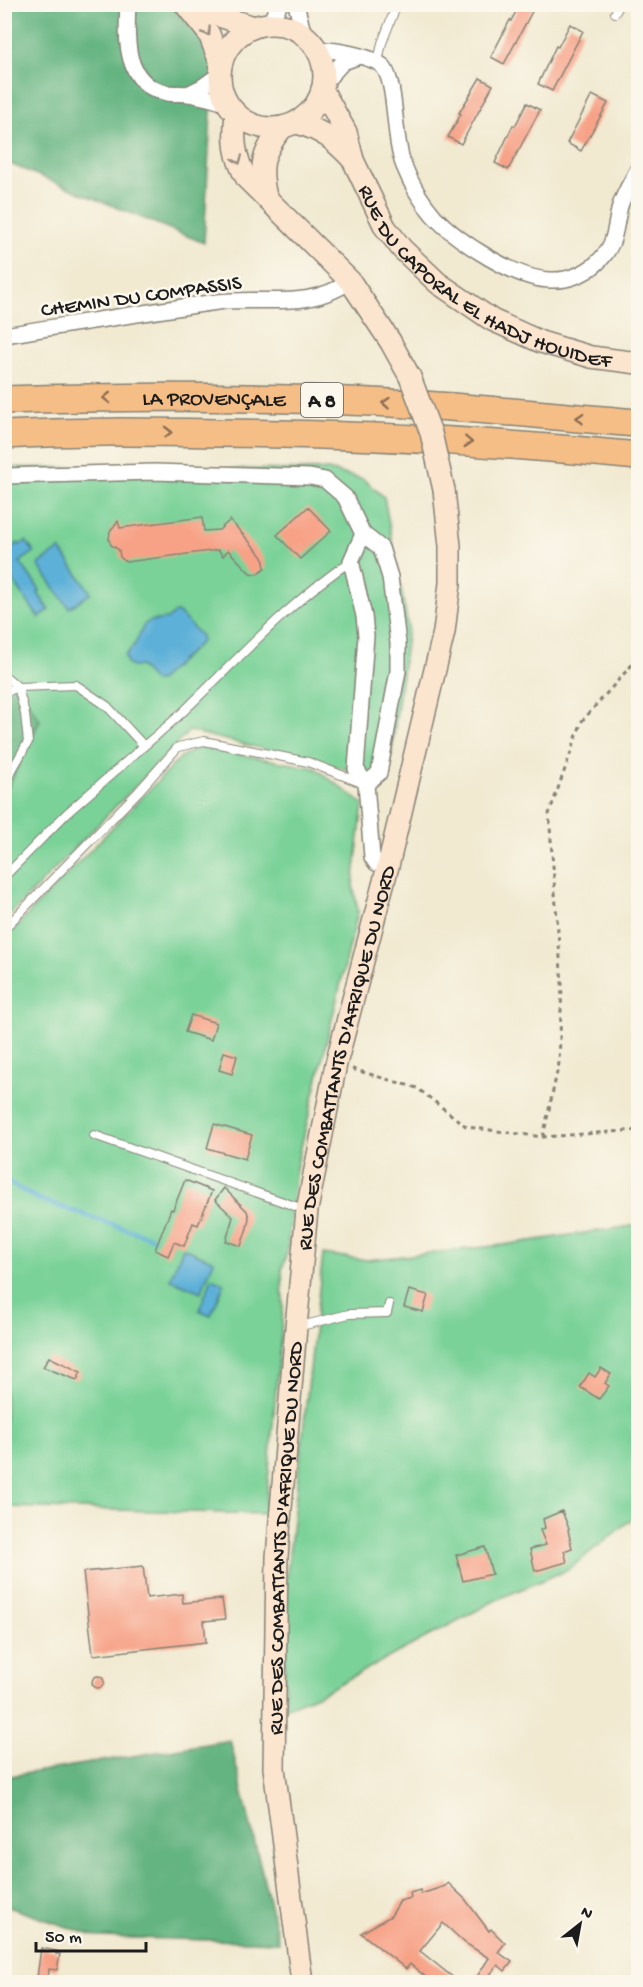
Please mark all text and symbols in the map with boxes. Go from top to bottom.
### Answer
one-way arrow [200,26,211,37]
one-way arrow [231,154,244,165]
street label: RUE DU CAPORAL EL HADJ HOUIDEF [351,181,614,376]
street label: CHEMIN DU COMPASSIS [40,272,244,325]
road number: A 8 [301,383,343,417]
street label: LA PROVENÇALE [142,388,287,415]
one-way arrow [102,392,111,404]
one-way arrow [381,397,390,410]
one-way arrow [576,412,585,425]
one-way arrow [163,426,172,438]
one-way arrow [463,435,472,448]
street label: RUE DES COMBATTANTS D'AFRIQUE DU NORD [294,863,404,1252]
street label: RUE DES COMBATTANTS D'AFRIQUE DU NORD [265,1340,311,1735]
north arrow [550,1894,610,1954]
text: N [577,1903,596,1925]
scale bar [36,1915,146,1953]
text: 50 m [45,1928,82,1949]

